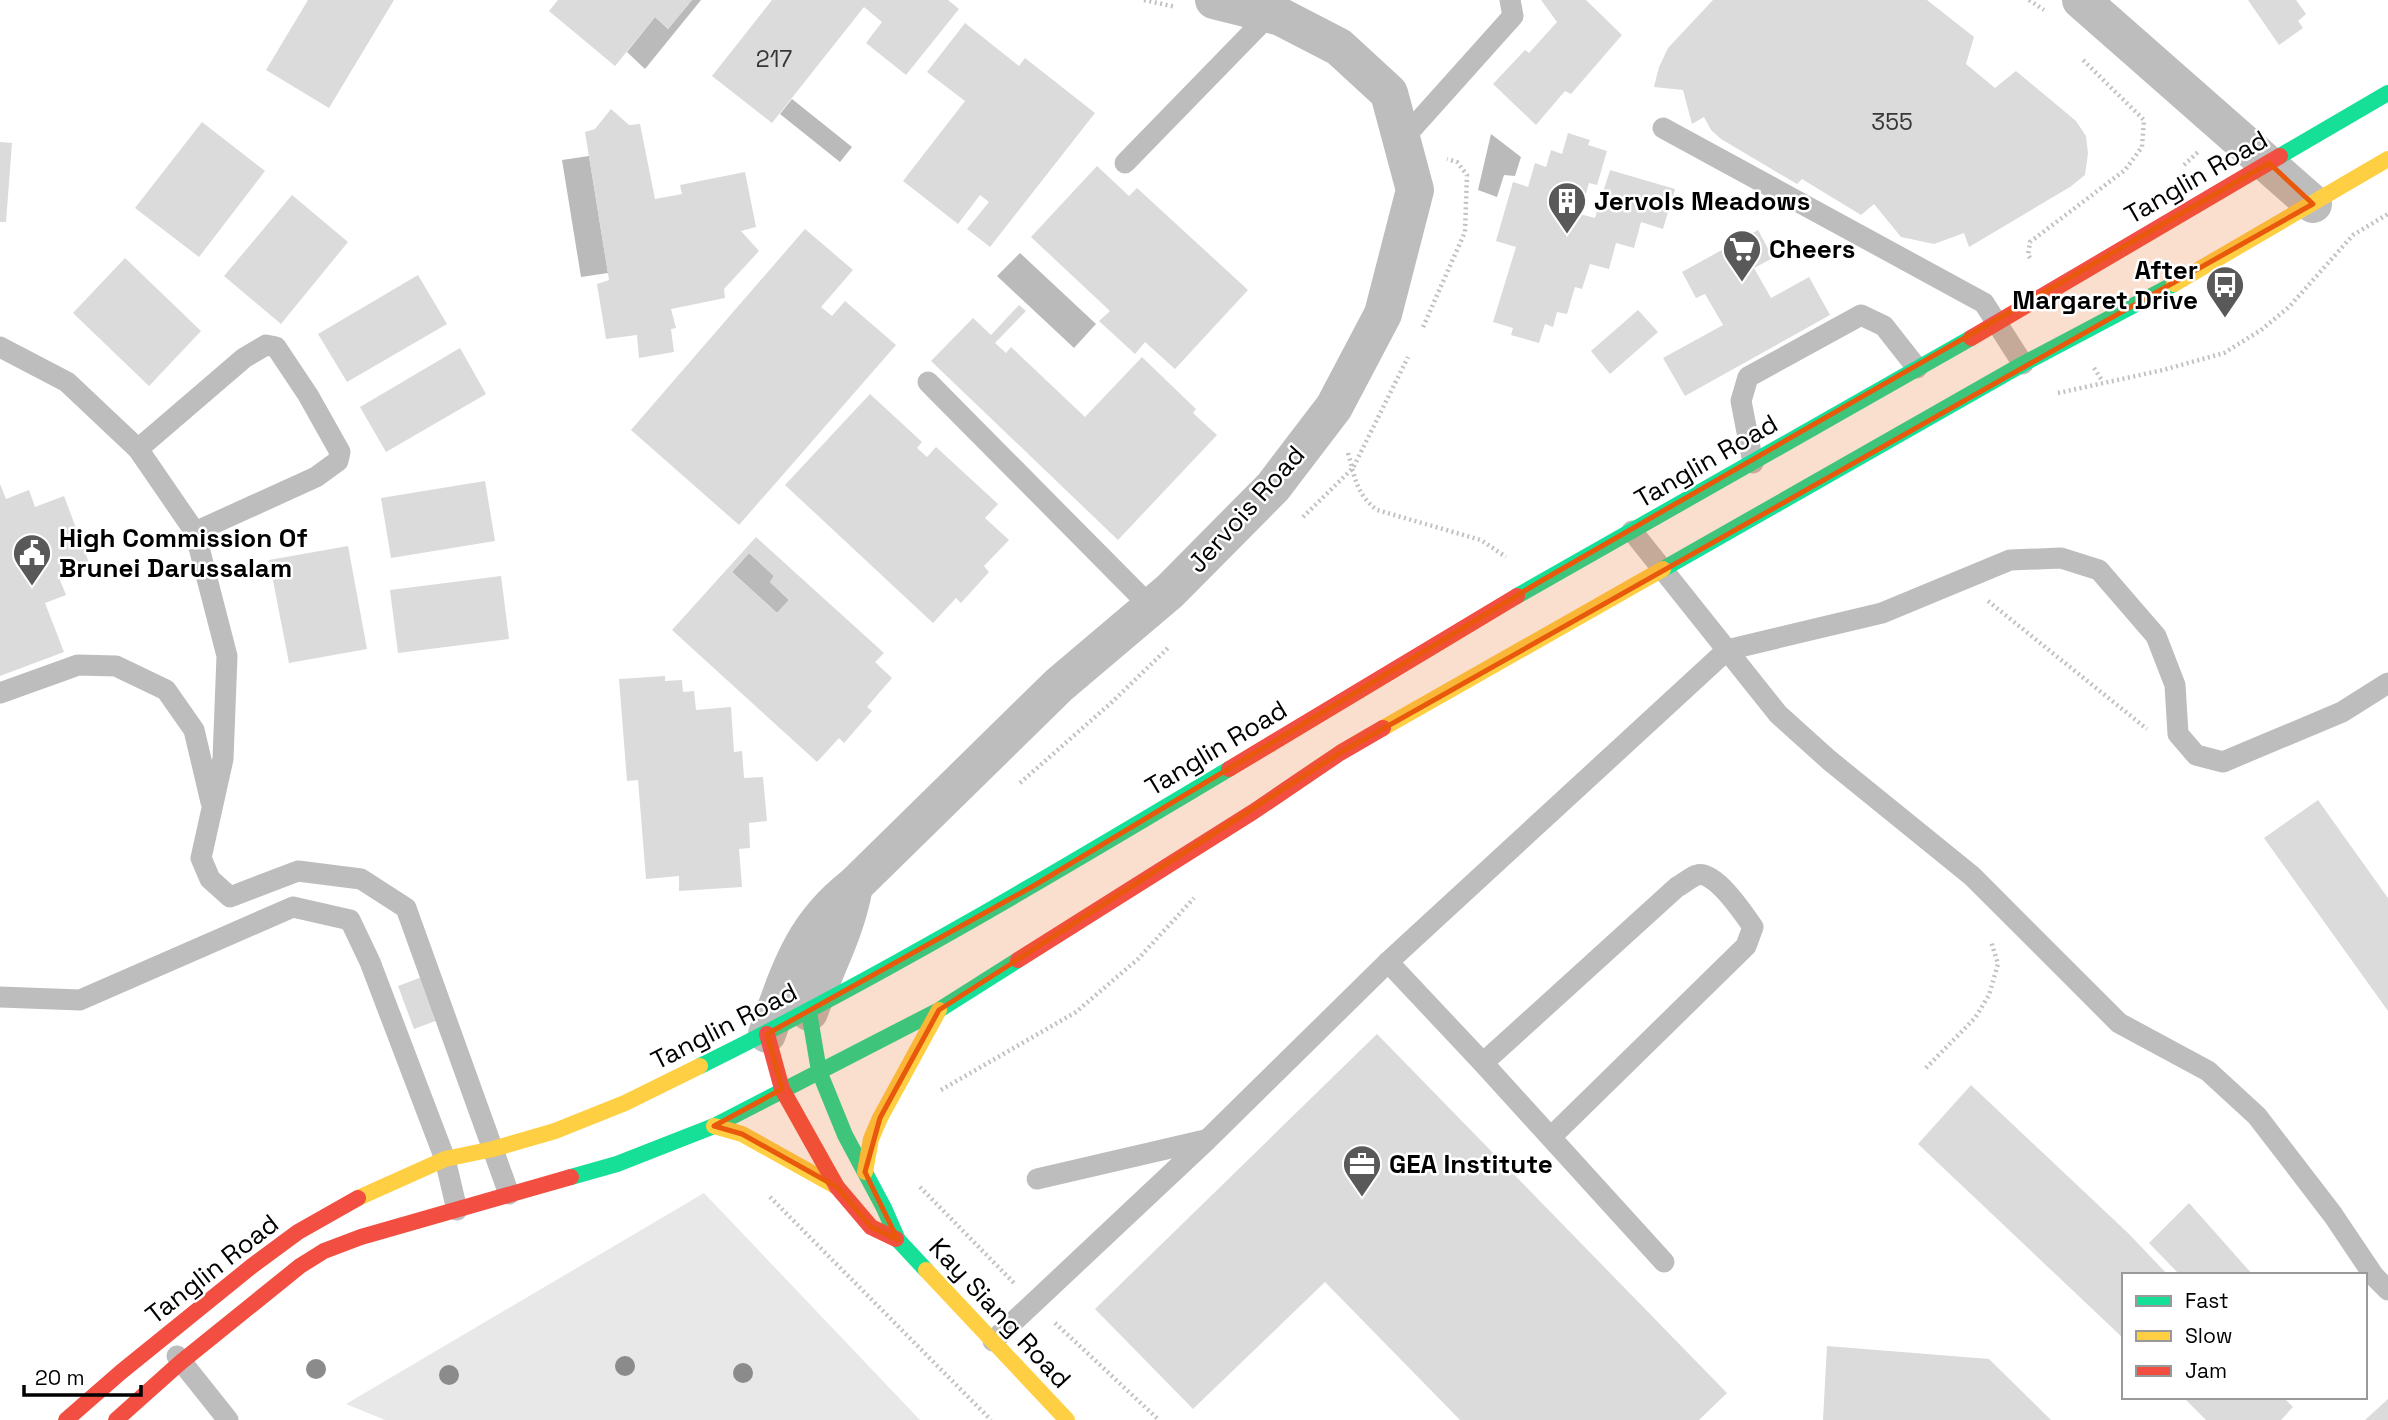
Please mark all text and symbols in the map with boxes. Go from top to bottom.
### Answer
house number: 217 [756,44,792,74]
house number: 355 [1871,107,1913,137]
street label: Tanglin Road [2118,122,2274,232]
building icon: Jervols Meadows [1546,180,1588,235]
place label: Jervols Meadows [1594,184,1810,218]
supermarket icon: Cheers [1721,228,1763,283]
place label: Cheers [1769,232,1855,266]
place label: After Margaret Drive [2012,253,2198,317]
bus stop icon: After Margaret Drive [2204,264,2246,319]
street label: Tanglin Road [1628,406,1784,516]
street label: Jervois Road [1180,438,1312,580]
place label: High Commission Of Brunei Darussalam [59,521,308,585]
public building icon: High Commission Of Brunei Darussalam [11,532,53,587]
street label: Tanglin Road [1139,692,1293,804]
street label: Tanglin Road [645,975,803,1077]
office icon: GEA Institute [1341,1143,1383,1198]
place label: GEA Institute [1389,1147,1553,1181]
street label: Tanglin Road [139,1206,285,1332]
street label: Kay Siang Road [922,1231,1078,1395]
legend [2122,1273,2367,1399]
text: Fast [2185,1287,2229,1314]
text: Slow [2185,1322,2233,1349]
scale bar [24,1354,142,1398]
text: Jam [2185,1357,2227,1384]
text: 20 m [35,1364,85,1391]

